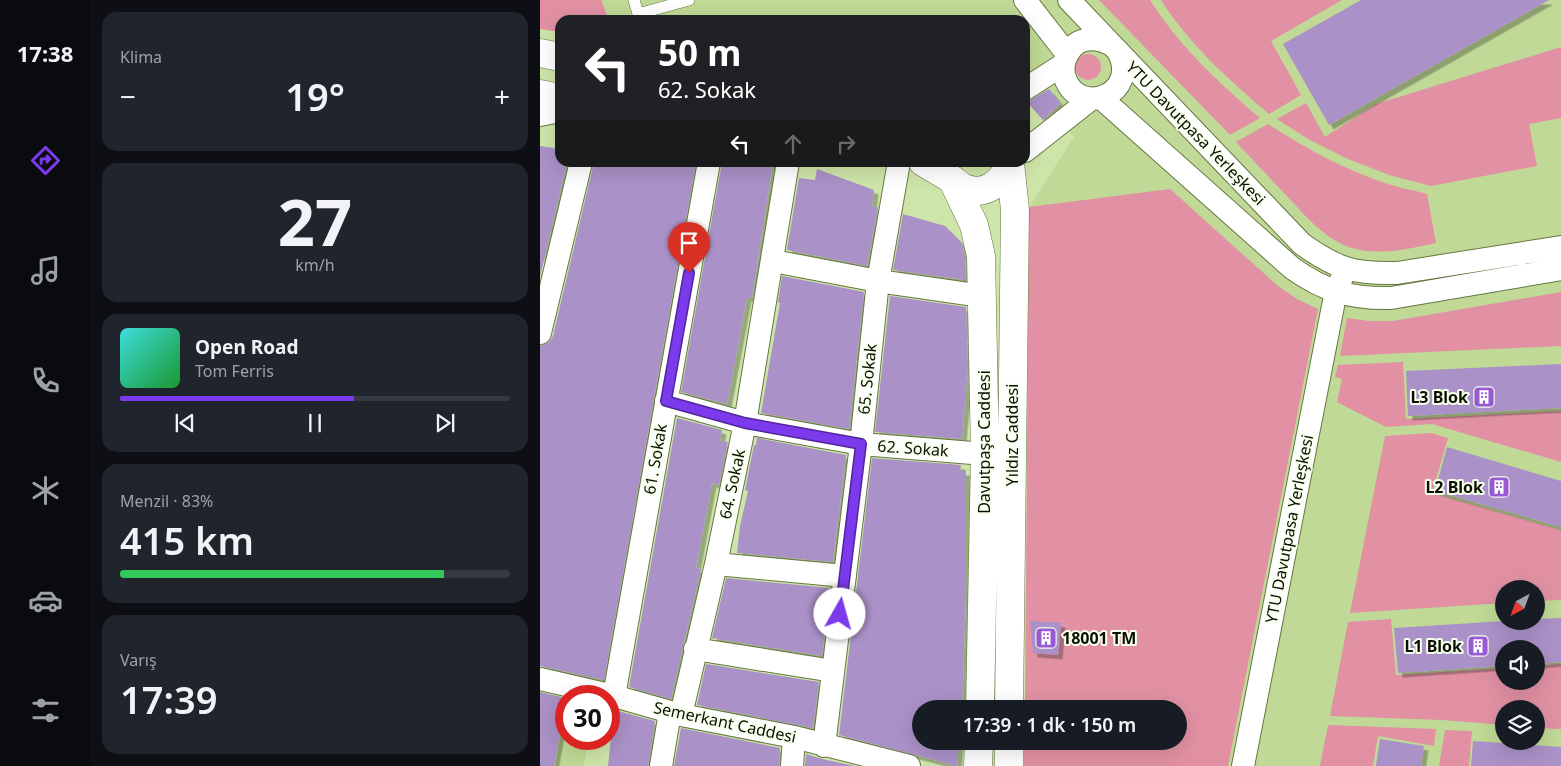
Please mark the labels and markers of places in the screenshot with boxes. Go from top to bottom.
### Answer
pin [668,222,710,273]
building icon: L3 Blok [1472,385,1496,409]
place label: L3 Blok [1410,386,1468,408]
building icon: L2 Blok [1487,475,1511,499]
place label: L2 Blok [1425,476,1483,498]
building icon: 18001 TM [1034,626,1058,650]
place label: 18001 TM [1062,627,1136,649]
building icon: L1 Blok [1466,634,1490,658]
place label: L1 Blok [1404,635,1462,657]

